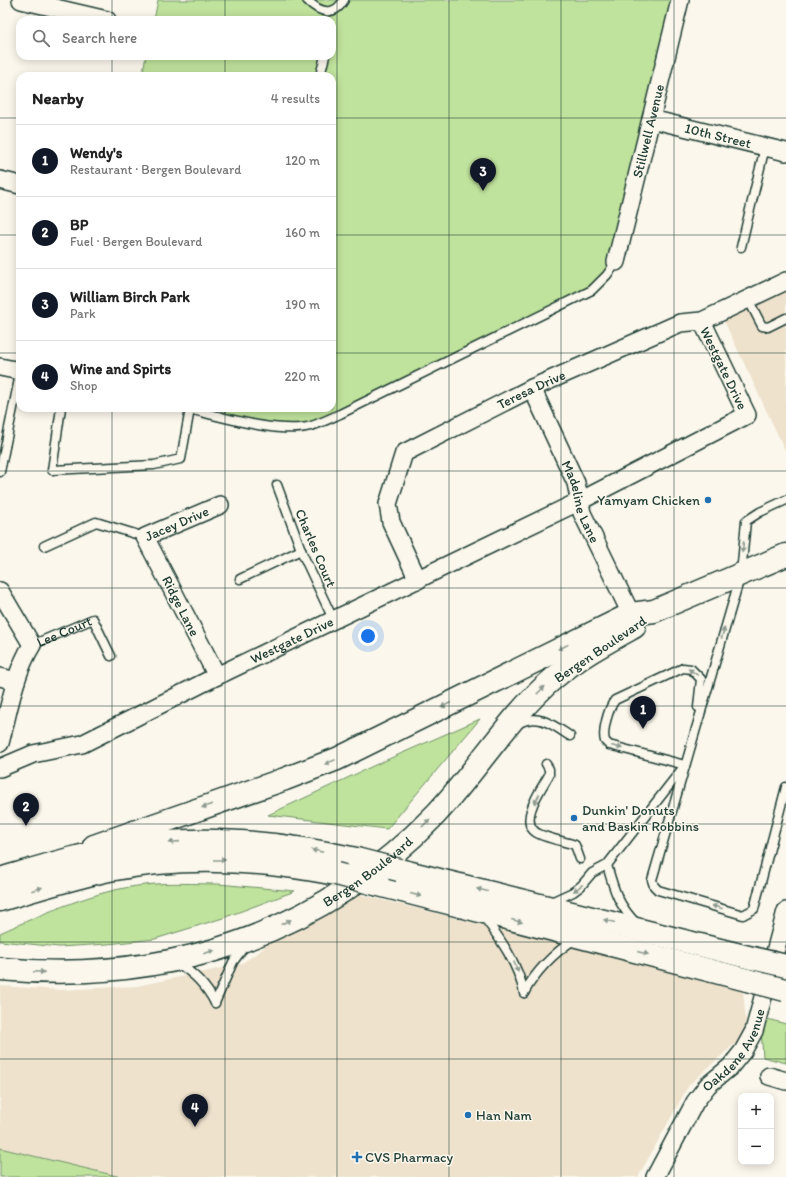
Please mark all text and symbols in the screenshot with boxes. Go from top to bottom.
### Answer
search box [16,16,336,60]
icon: search [30,27,52,49]
text: Search here [62,29,137,47]
street label: Stillwell Avenue [629,82,668,180]
text: Nearby [32,88,84,108]
text: 4 results [271,91,320,106]
street label: 10th Street [683,120,753,152]
text: Wendy's [70,144,123,162]
text: 1 [42,153,48,168]
text: 120 m [285,153,320,168]
pin: 3 [470,158,496,191]
text: Restaurant · Bergen Boulevard [70,162,241,177]
text: BP [70,216,88,234]
text: 2 [42,225,48,240]
text: 160 m [285,225,320,240]
text: Fuel · Bergen Boulevard [70,234,203,249]
text: William Birch Park [70,288,190,306]
text: 3 [41,297,49,312]
text: 190 m [285,297,320,312]
text: Park [70,306,96,321]
street label: Westgate Drive [696,324,751,413]
text: Wine and Spirts [70,360,171,378]
street label: Teresa Drive [494,366,569,413]
text: 4 [41,369,49,384]
text: 220 m [284,369,320,384]
text: Shop [70,378,97,393]
street label: Madeline Lane [558,458,603,546]
place label: Yamyam Chicken [597,492,700,509]
marker: Yamyam Chicken [703,495,713,505]
street label: Jacey Drive [142,503,212,545]
street label: Charles Court [291,506,340,590]
one-way arrow [740,541,747,553]
street label: Ridge Lane [158,573,203,640]
street label: Lee Court [34,612,95,651]
street label: Bergen Boulevard [551,612,650,687]
street label: Westgate Drive [248,613,337,668]
your location [358,626,378,646]
one-way arrow [720,627,726,639]
one-way arrow [557,644,568,650]
one-way arrow [688,668,699,676]
one-way arrow [536,685,546,695]
pin: 1 [630,696,656,729]
one-way arrow [441,702,452,708]
one-way arrow [612,744,624,750]
one-way arrow [324,759,335,765]
pin: 2 [13,793,39,826]
one-way arrow [533,793,540,805]
place label: Dunkin' Donuts and Baskin Robbins [582,802,699,835]
one-way arrow [201,804,213,810]
marker: Dunkin' Donuts and Baskin Robbins [569,813,579,823]
one-way arrow [421,818,431,828]
street label: Bergen Boulevard [320,833,417,911]
one-way arrow [168,838,180,845]
one-way arrow [311,848,324,854]
one-way arrow [214,857,227,863]
one-way arrow [572,883,583,892]
one-way arrow [32,886,44,892]
one-way arrow [476,887,489,893]
one-way arrow [411,892,423,898]
one-way arrow [711,904,723,910]
one-way arrow [512,918,524,924]
one-way arrow [602,918,615,924]
one-way arrow [281,919,292,925]
one-way arrow [203,949,215,955]
one-way arrow [637,951,649,957]
one-way arrow [513,962,519,973]
one-way arrow [33,969,45,976]
street label: Oakdene Avenue [698,1007,769,1095]
map controls [738,1093,774,1165]
button: + [738,1093,774,1129]
pin: 4 [182,1094,208,1127]
place label: Han Nam [476,1107,532,1124]
marker: Han Nam [463,1110,473,1120]
button: − [738,1129,774,1165]
place label: CVS Pharmacy [365,1149,454,1166]
marker: CVS Pharmacy [352,1152,362,1162]

